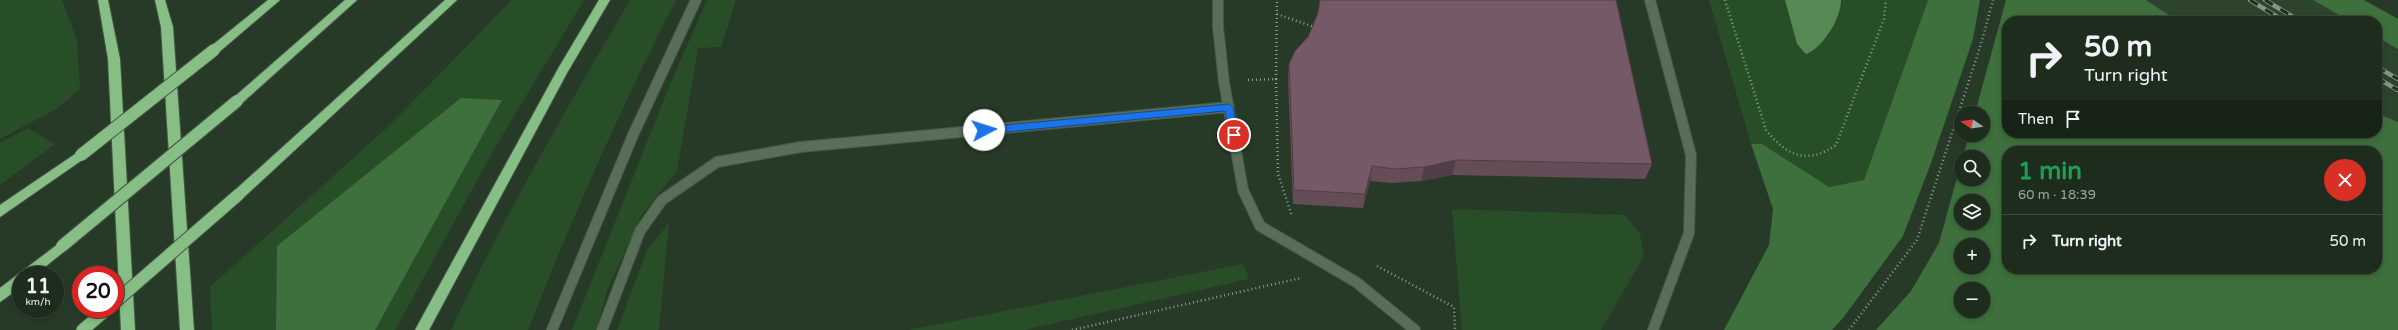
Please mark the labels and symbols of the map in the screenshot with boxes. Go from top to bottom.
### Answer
north arrow [1954,106,1990,142]
position arrow [963,109,1005,151]
pin [1217,118,1251,152]
speed limit sign: 20 [72,266,124,318]

